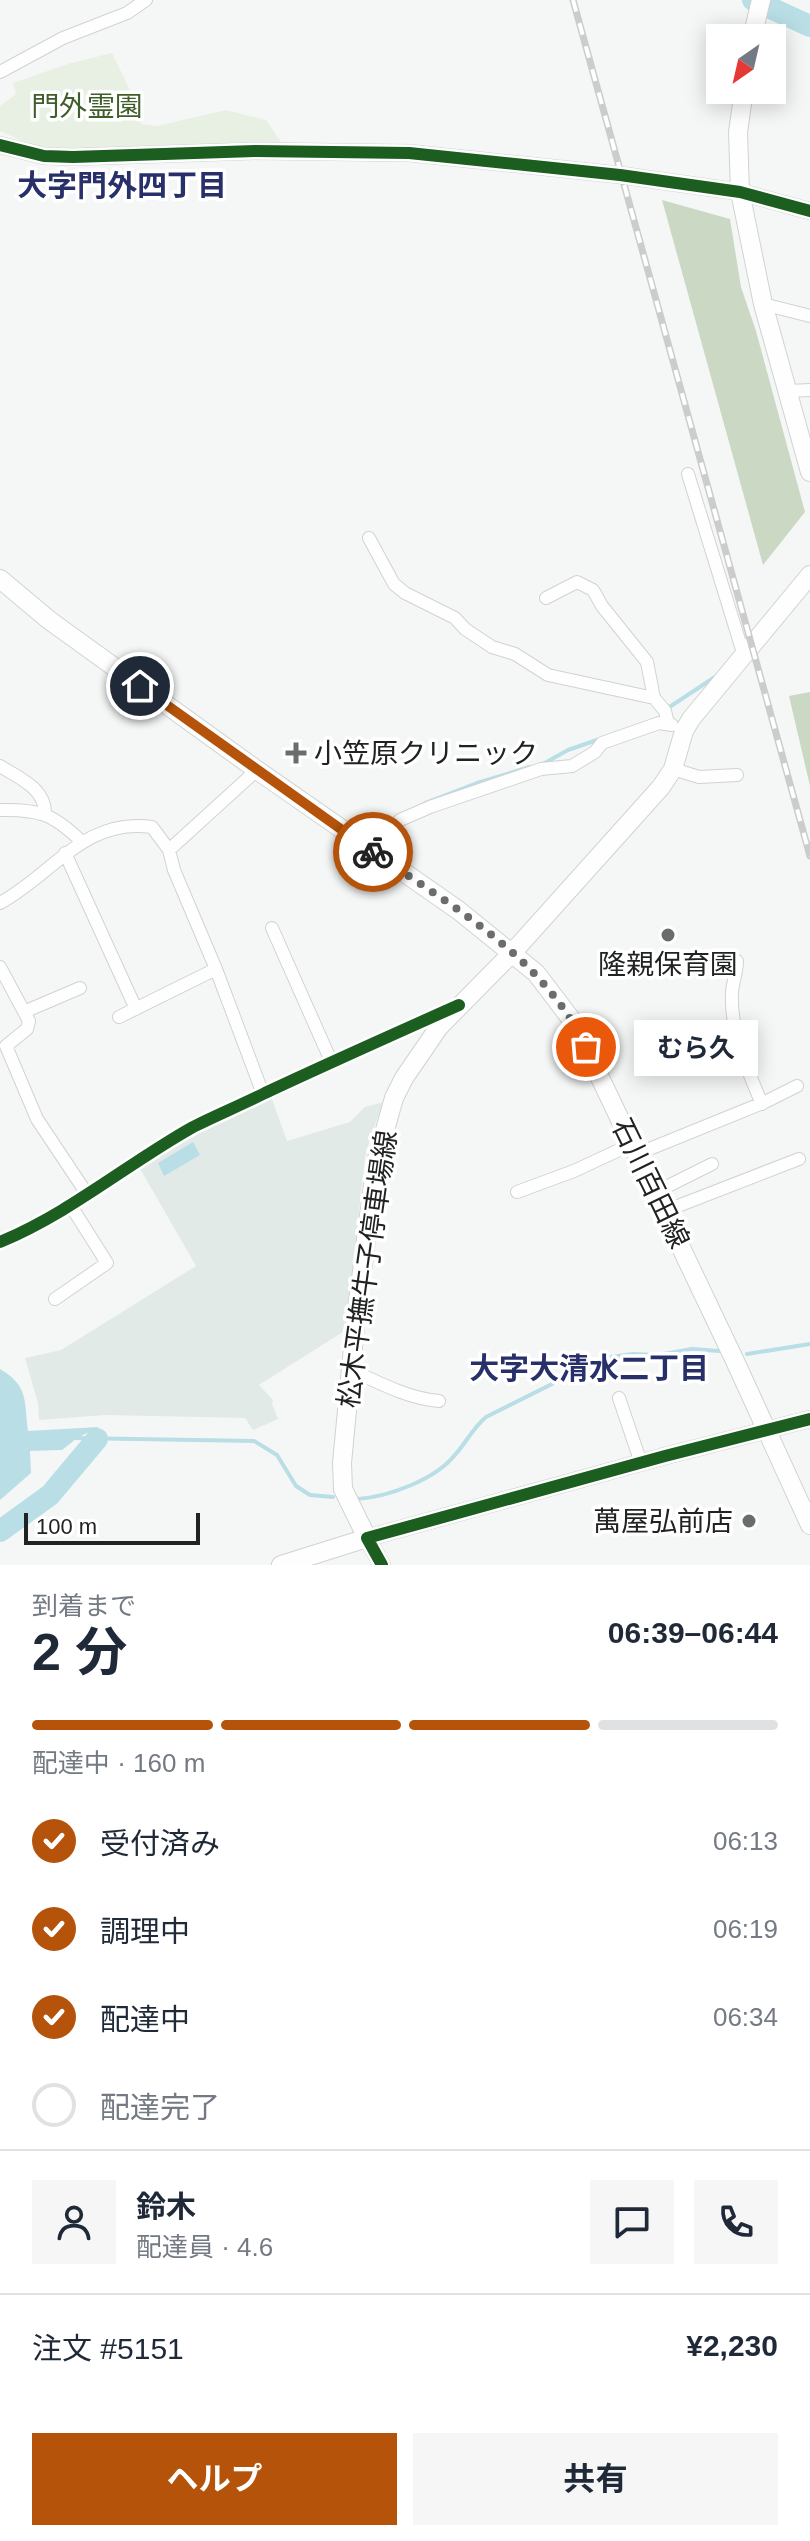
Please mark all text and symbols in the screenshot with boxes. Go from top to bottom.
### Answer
north arrow [706,24,786,104]
map controls [706,24,786,104]
park label: 門外霊園 [31,91,143,122]
district label: 大字門外四丁目 [17,169,227,202]
pin [106,652,174,720]
icon: home [118,664,162,708]
place label: 小笠原クリニック [314,738,538,769]
marker: 小笠原クリニック [285,742,307,764]
courier [333,812,413,892]
icon: bike [351,830,395,874]
marker: 隆親保育園 [659,926,677,944]
place label: 隆親保育園 [598,949,738,980]
pin [552,1013,620,1081]
callout: むら久 [634,1019,758,1075]
icon: bag [564,1025,608,1069]
text: むら久 [657,1033,735,1063]
street label: 石川百田線 [606,1114,695,1253]
street label: 松木平撫牛子停車場線 [333,1128,402,1410]
district label: 大字大清水二丁目 [469,1352,709,1385]
place label: 萬屋弘前店 [593,1506,733,1537]
scale bar [24,1509,200,1545]
marker: 萬屋弘前店 [740,1512,758,1530]
text: 100 m [36,1514,97,1539]
text: 到着まで [32,1591,136,1621]
text: 06:39–06:44 [608,1616,778,1649]
text: 2 分 [32,1623,127,1681]
text: 配達中 · 160 m [32,1748,205,1778]
icon: check [32,1819,76,1863]
text: 06:13 [713,1826,778,1856]
text: 受付済み [100,1827,220,1860]
icon: check [32,1907,76,1951]
text: 06:19 [713,1914,778,1944]
text: 調理中 [100,1915,190,1948]
icon: check [32,1995,76,2039]
text: 06:34 [713,2002,778,2032]
text: 配達中 [100,2003,190,2036]
text: 配達完了 [100,2091,220,2124]
button: person [32,2180,116,2264]
button: chat [590,2180,674,2264]
button: phone [694,2180,778,2264]
text: 鈴木 [136,2190,196,2223]
text: 配達員 · 4.6 [136,2232,273,2262]
text: ¥2,230 [686,2329,778,2362]
text: 注文 #5151 [32,2332,184,2365]
button: ヘルプ [32,2433,397,2525]
button: 共有 [413,2433,778,2525]

